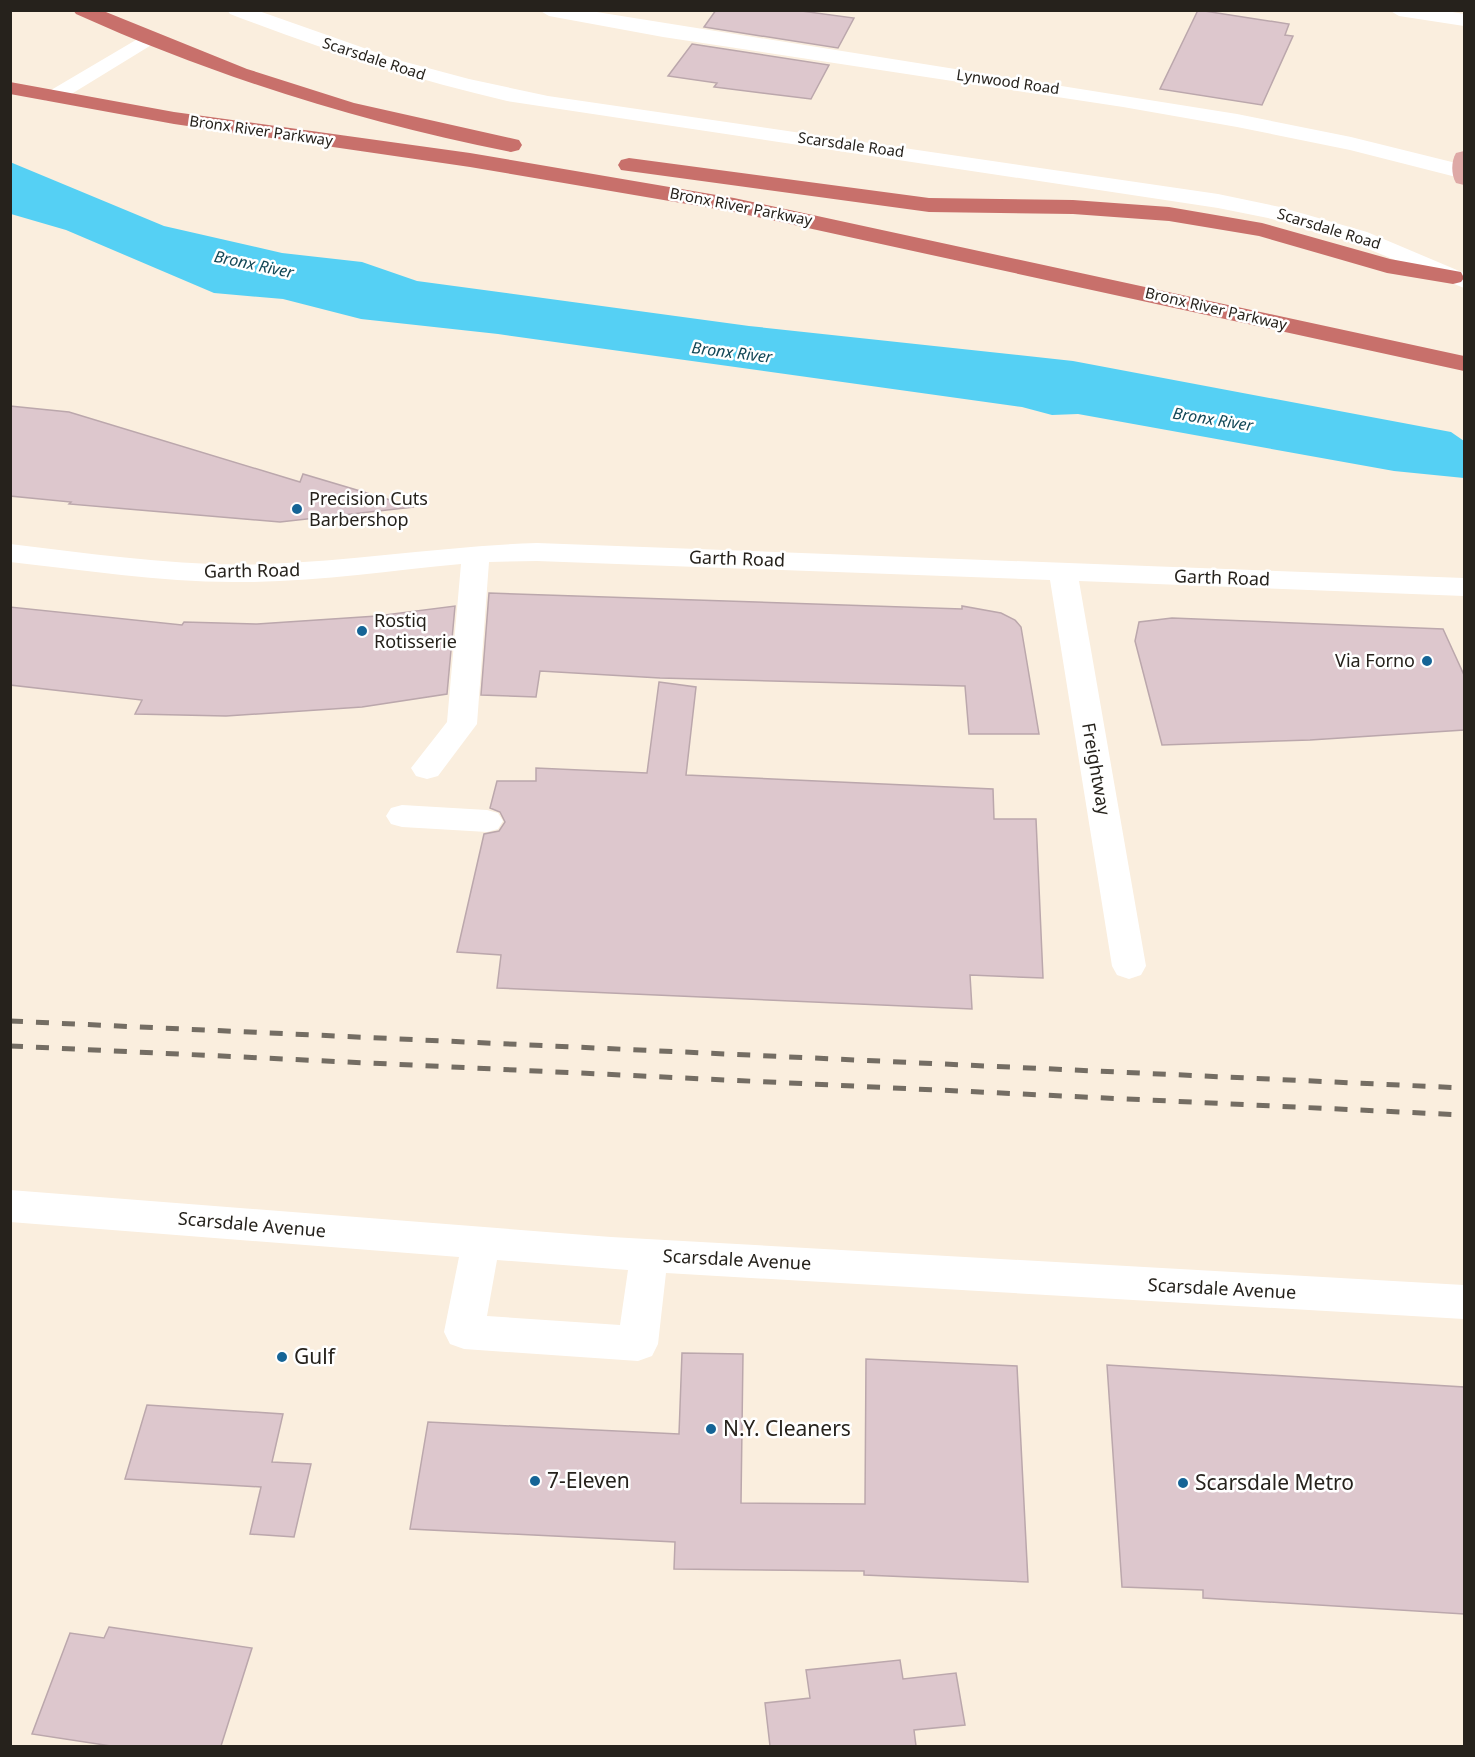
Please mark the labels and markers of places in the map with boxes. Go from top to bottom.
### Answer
place label: Precision Cuts Barbershop [309,486,428,531]
marker: Precision Cuts Barbershop [290,502,304,516]
place label: Rostiq Rotisserie [374,608,457,653]
marker: Rostiq Rotisserie [355,624,369,638]
place label: Via Forno [1335,648,1415,672]
marker: Via Forno [1420,654,1434,668]
place label: Gulf [294,1342,337,1370]
marker: Gulf [275,1350,289,1364]
place label: N.Y. Cleaners [723,1414,851,1442]
marker: N.Y. Cleaners [704,1422,718,1436]
place label: 7-Eleven [547,1466,630,1494]
place label: Scarsdale Metro [1195,1468,1354,1496]
marker: 7-Eleven [528,1474,542,1488]
marker: Scarsdale Metro [1176,1476,1190,1490]

